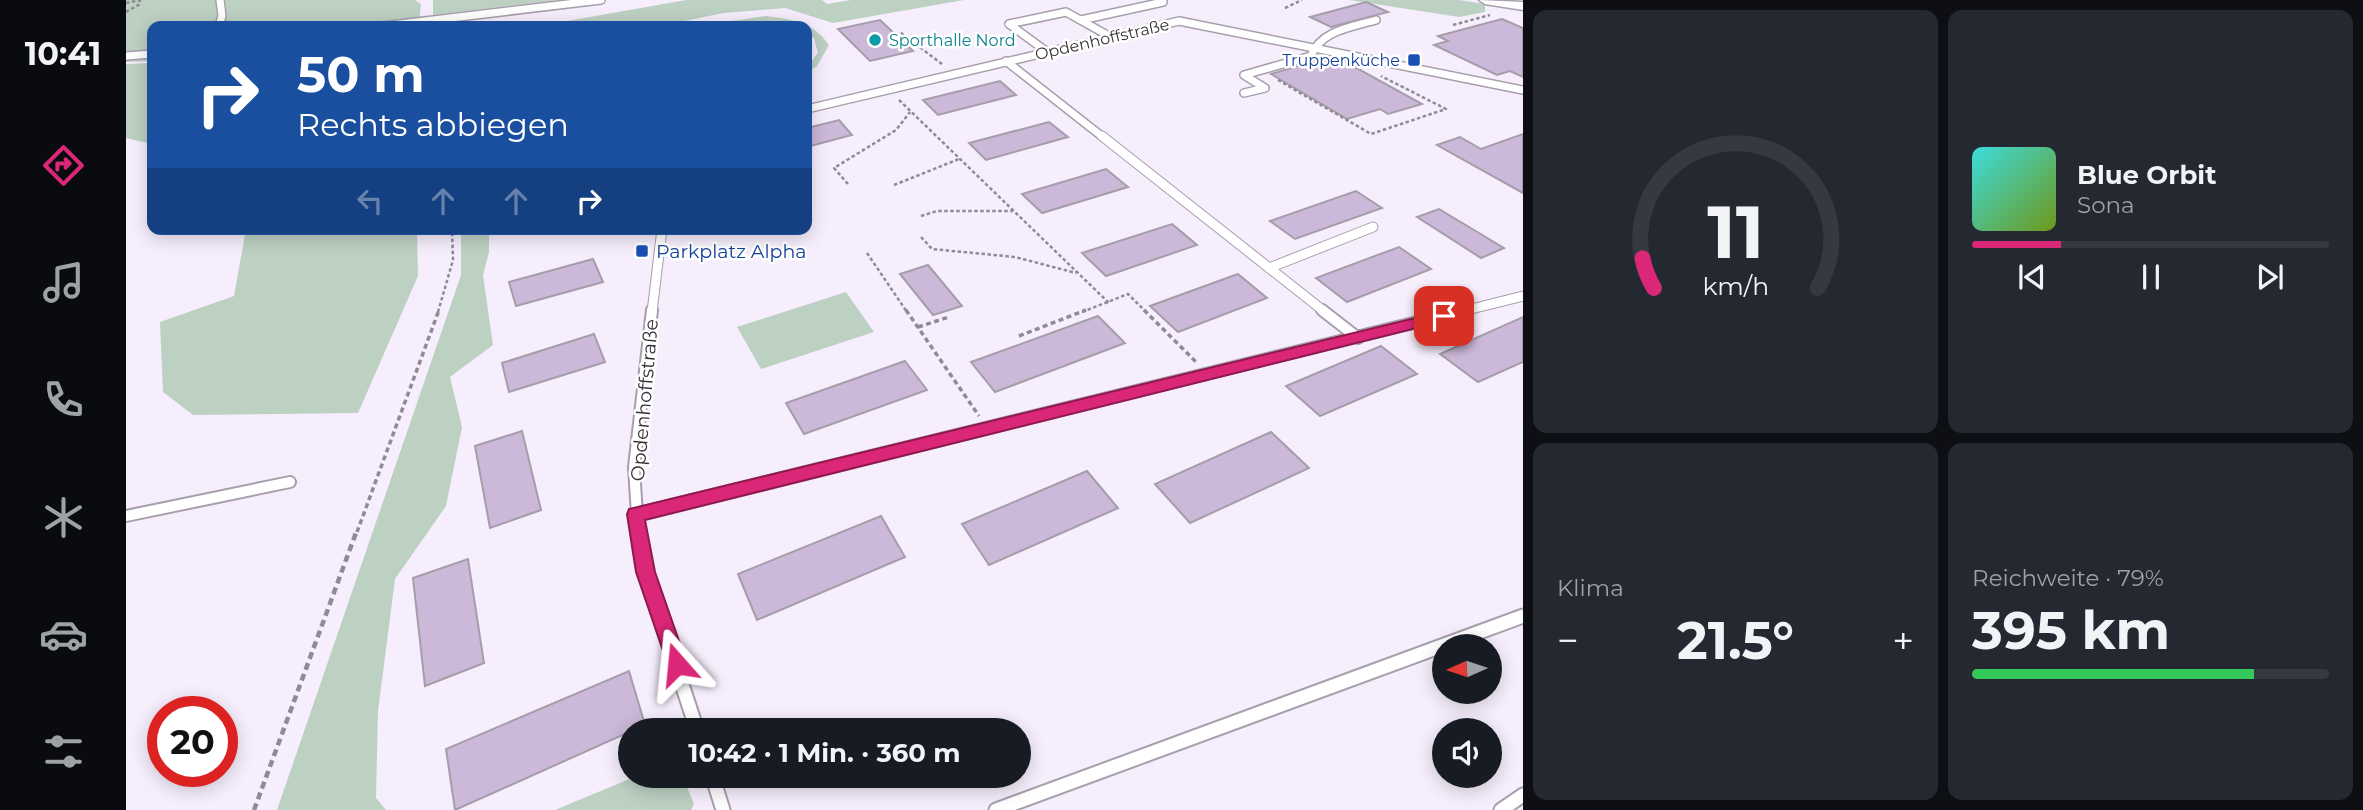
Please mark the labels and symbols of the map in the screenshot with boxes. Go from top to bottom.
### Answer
street label: Opdenhoffstraße [1033,15,1171,64]
place label: Sporthalle Nord [889,31,1016,50]
marker: Sporthalle Nord [867,32,883,48]
place label: Truppenküche [1282,51,1400,70]
marker: Truppenküche [1406,52,1422,68]
place label: Parkplatz Alpha [656,240,807,263]
marker: Parkplatz Alpha [634,243,650,259]
pin [1414,286,1474,346]
street label: Opdenhoffstraße [626,318,663,482]
position arrow [640,627,714,701]
north arrow [1432,634,1502,704]
speed limit sign: 20 [147,696,238,787]

